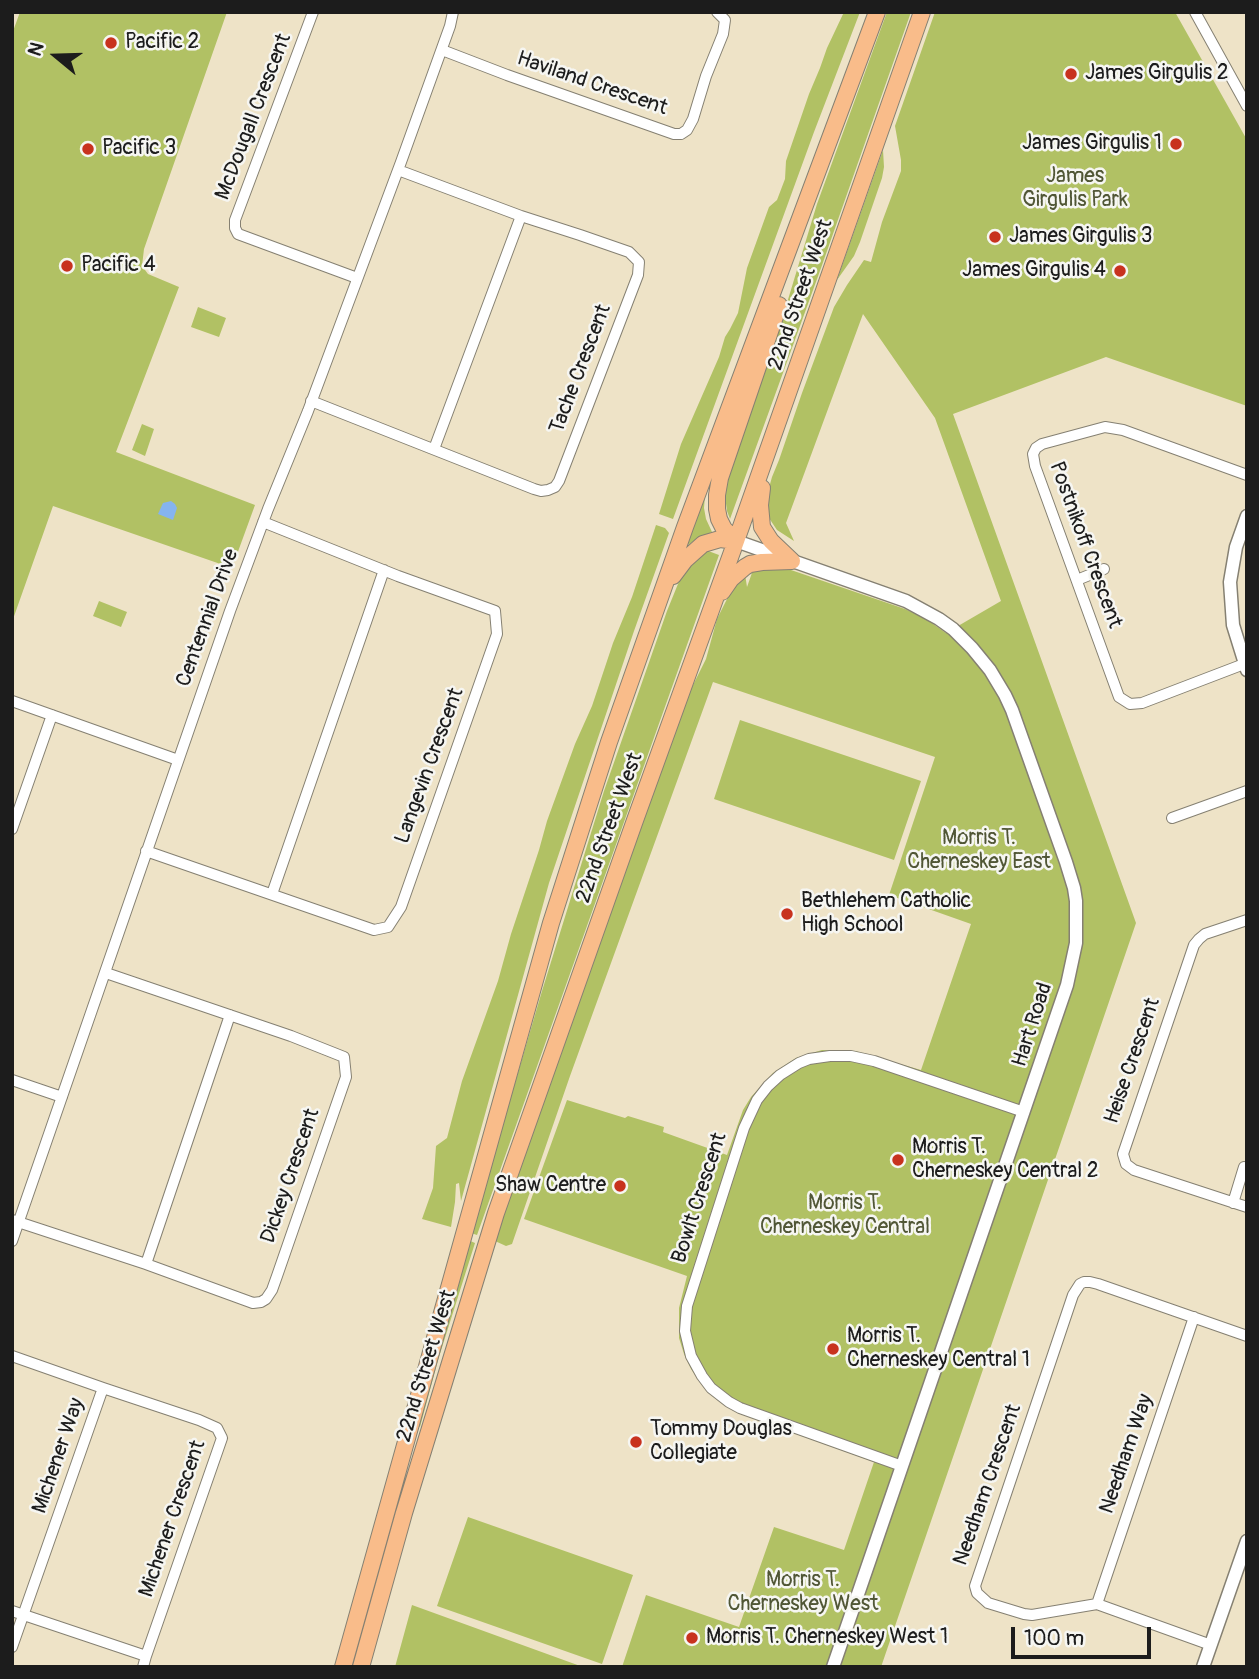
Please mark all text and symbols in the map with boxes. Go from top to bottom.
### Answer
north arrow [21,21,91,91]
place label: Pacific 2 [125,30,199,56]
street label: McDougall Crescent [211,30,297,204]
marker: Pacific 2 [103,35,119,51]
text: N [23,39,50,59]
street label: Haviland Crescent [513,46,671,122]
place label: James Girgulis 2 [1085,61,1228,87]
marker: James Girgulis 2 [1063,66,1079,82]
place label: James Girgulis 1 [1022,131,1162,157]
place label: Pacific 3 [102,136,176,162]
marker: James Girgulis 1 [1168,136,1184,152]
marker: Pacific 3 [80,141,96,157]
park label: James Girgulis Park [1022,164,1128,214]
street label: 22nd Street West [763,216,839,374]
place label: James Girgulis 3 [1009,224,1152,250]
marker: James Girgulis 3 [987,229,1003,245]
place label: Pacific 4 [81,253,156,279]
marker: Pacific 4 [59,258,75,274]
place label: James Girgulis 4 [962,258,1106,284]
marker: James Girgulis 4 [1112,263,1128,279]
street label: Tache Crescent [545,301,617,437]
street label: Postnikoff Crescent [1043,458,1127,632]
street label: Centennial Drive [171,546,245,690]
street label: Langevin Crescent [390,685,470,847]
street label: 22nd Street West [571,750,649,906]
park label: Morris T. Cherneskey East [907,826,1051,876]
place label: Bethlehem Catholic High School [801,889,971,939]
marker: Bethlehem Catholic High School [779,906,795,922]
street label: Hart Road [1008,980,1058,1070]
street label: Heise Crescent [1100,995,1166,1127]
street label: Dickey Crescent [256,1105,326,1247]
street label: Bowlt Crescent [667,1130,733,1266]
place label: Morris T. Cherneskey Central 2 [912,1135,1099,1185]
marker: Morris T. Cherneskey Central 2 [890,1152,906,1168]
place label: Shaw Centre [495,1173,606,1199]
marker: Shaw Centre [612,1178,628,1194]
park label: Morris T. Cherneskey Central [760,1191,930,1241]
street label: 22nd Street West [392,1287,462,1445]
place label: Morris T. Cherneskey Central 1 [847,1324,1030,1374]
marker: Morris T. Cherneskey Central 1 [825,1341,841,1357]
street label: Needham Way [1095,1391,1159,1517]
street label: Michener Way [28,1395,90,1517]
street label: Needham Crescent [949,1401,1027,1569]
place label: Tommy Douglas Collegiate [650,1417,792,1467]
marker: Tommy Douglas Collegiate [628,1434,644,1450]
street label: Michener Crescent [134,1437,212,1601]
park label: Morris T. Cherneskey West [727,1568,879,1618]
scale bar [1014,1612,1154,1656]
place label: Morris T. Cherneskey West 1 [706,1625,948,1651]
text: 100 m [1024,1625,1084,1652]
marker: Morris T. Cherneskey West 1 [684,1630,700,1646]

